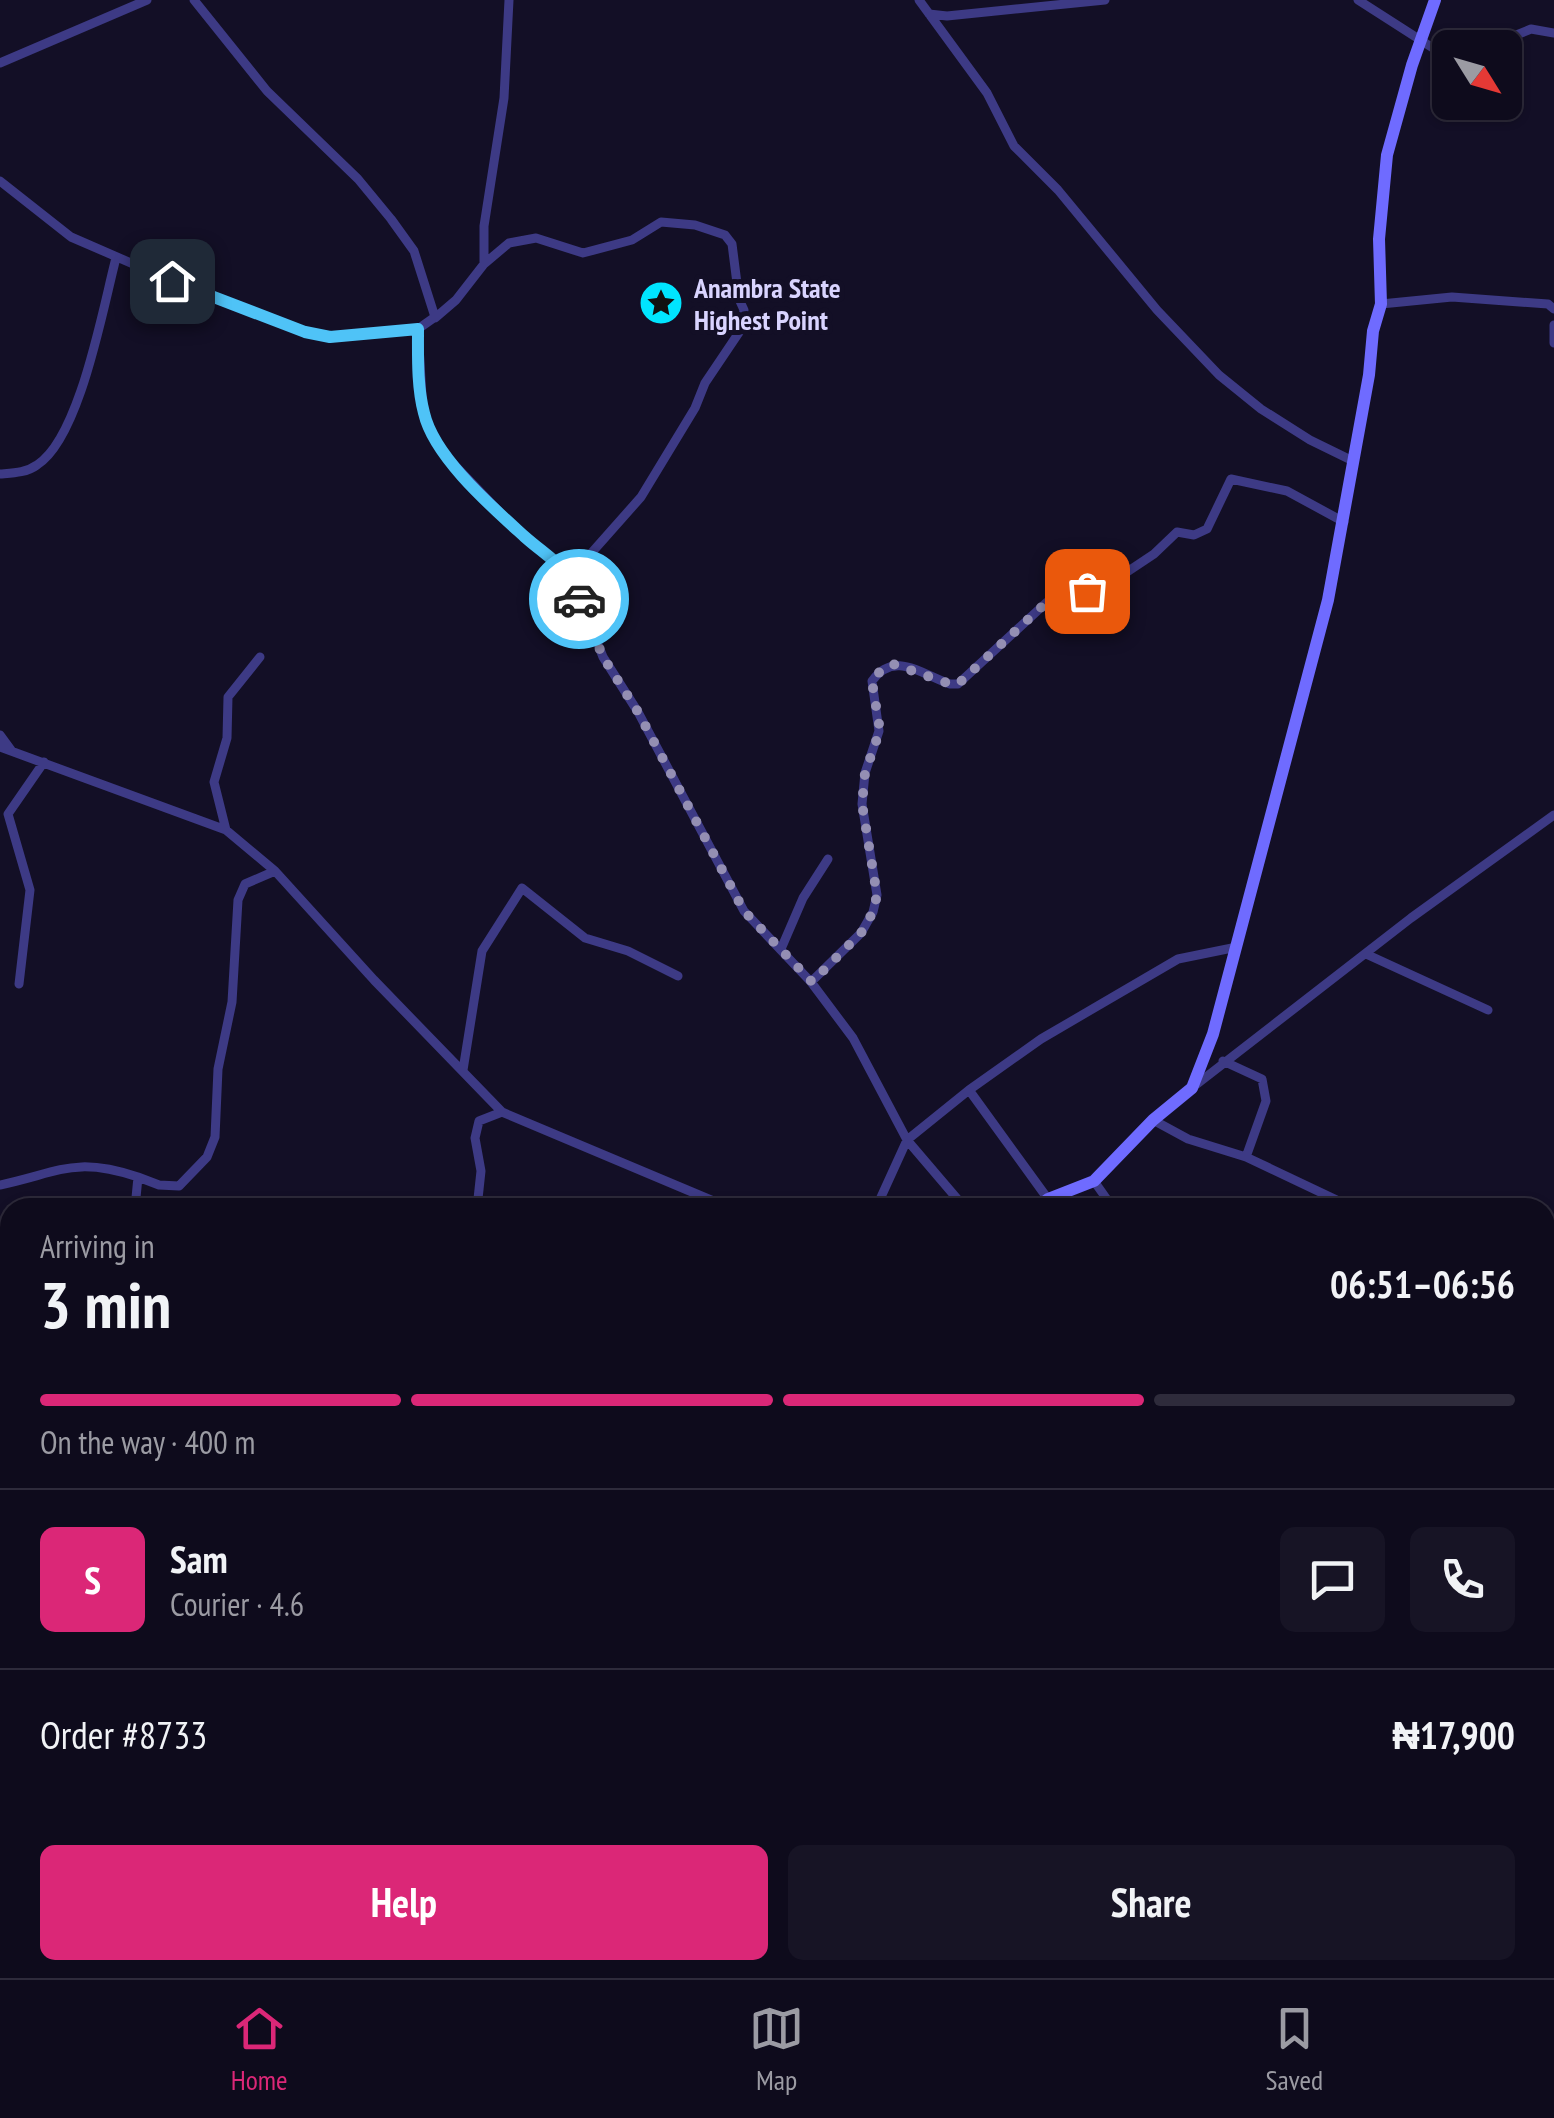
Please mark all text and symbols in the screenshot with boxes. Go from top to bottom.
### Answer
north arrow [1432,30,1522,120]
map controls [1432,30,1522,120]
pin [130,239,215,324]
icon: home [145,254,200,309]
place label: Anambra State Highest Point [693,269,841,338]
place icon: Anambra State Highest Point [638,280,684,326]
courier [529,549,629,649]
pin [1045,549,1130,634]
icon: bag [1060,564,1115,619]
icon: car [552,572,607,627]
text: Arriving in [40,1225,155,1267]
text: 06:51–06:56 [1330,1259,1515,1308]
text: 3 min [40,1262,171,1346]
text: On the way · 400 m [40,1421,255,1463]
button: chat [1280,1527,1385,1632]
button: phone [1410,1527,1515,1632]
text: Sam [170,1534,228,1583]
text: S [84,1555,101,1604]
text: Courier · 4.6 [170,1583,304,1625]
text: Order #8733 [40,1710,207,1759]
text: ₦17,900 [1392,1710,1515,1759]
button: Help [40,1845,768,1960]
button: Share [788,1845,1515,1960]
tab: Home [231,2001,288,2098]
tab: Map [749,2001,804,2098]
tab: Saved [1266,2001,1323,2098]

